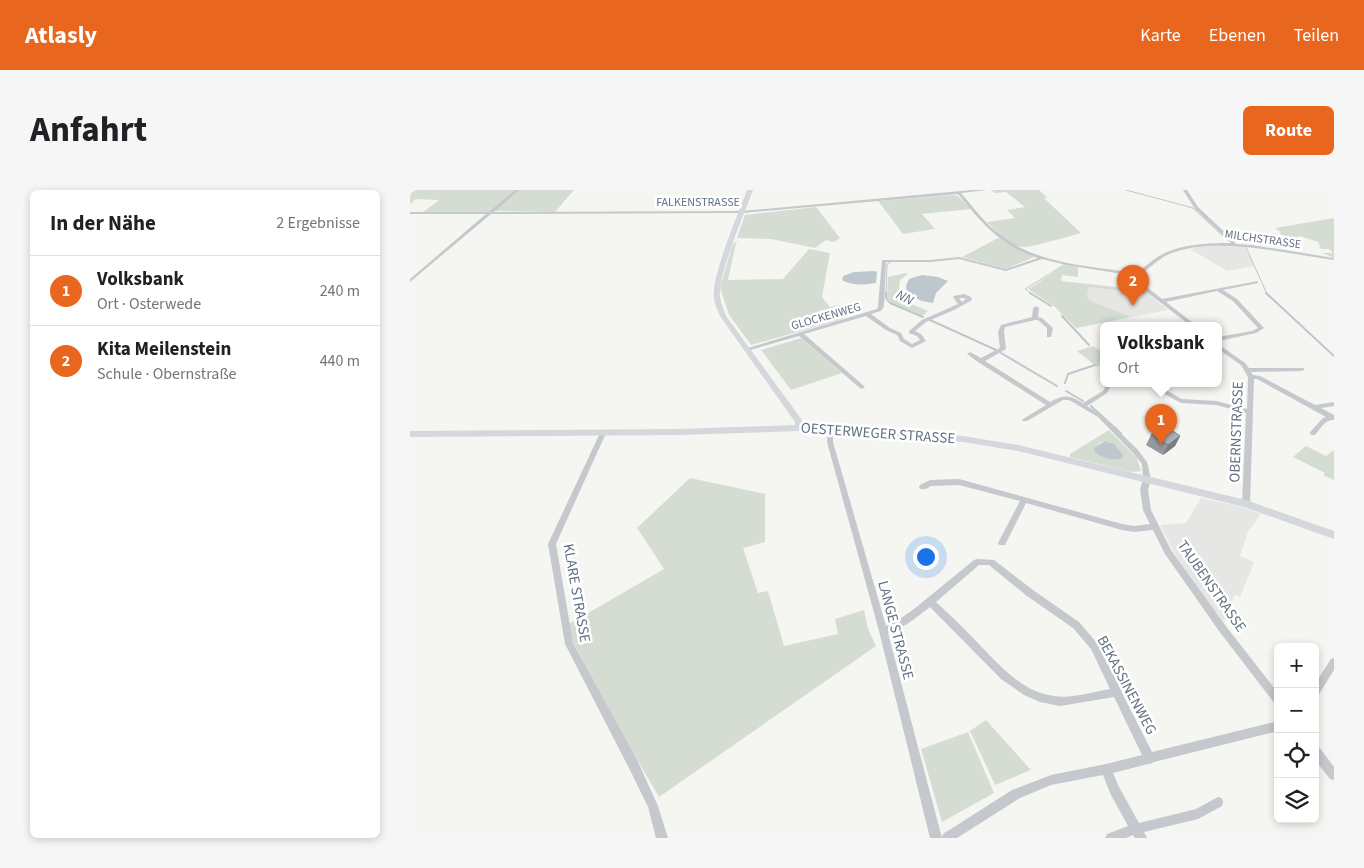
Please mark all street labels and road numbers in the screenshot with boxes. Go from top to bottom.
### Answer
street label: FALKENSTRASSE [656,194,740,211]
street label: MILCHSTRASSE [1224,226,1302,253]
street label: GLOCKENWEG [789,298,863,335]
street label: OBERNSTRASSE [1224,381,1249,483]
street label: OESTERWEGER STRASSE [800,418,956,449]
street label: TAUBENSTRASSE [1172,536,1251,636]
street label: KLARE STRASSE [558,542,596,644]
street label: LANGE STRASSE [872,578,919,682]
street label: BEKASSINENWEG [1092,632,1162,738]

